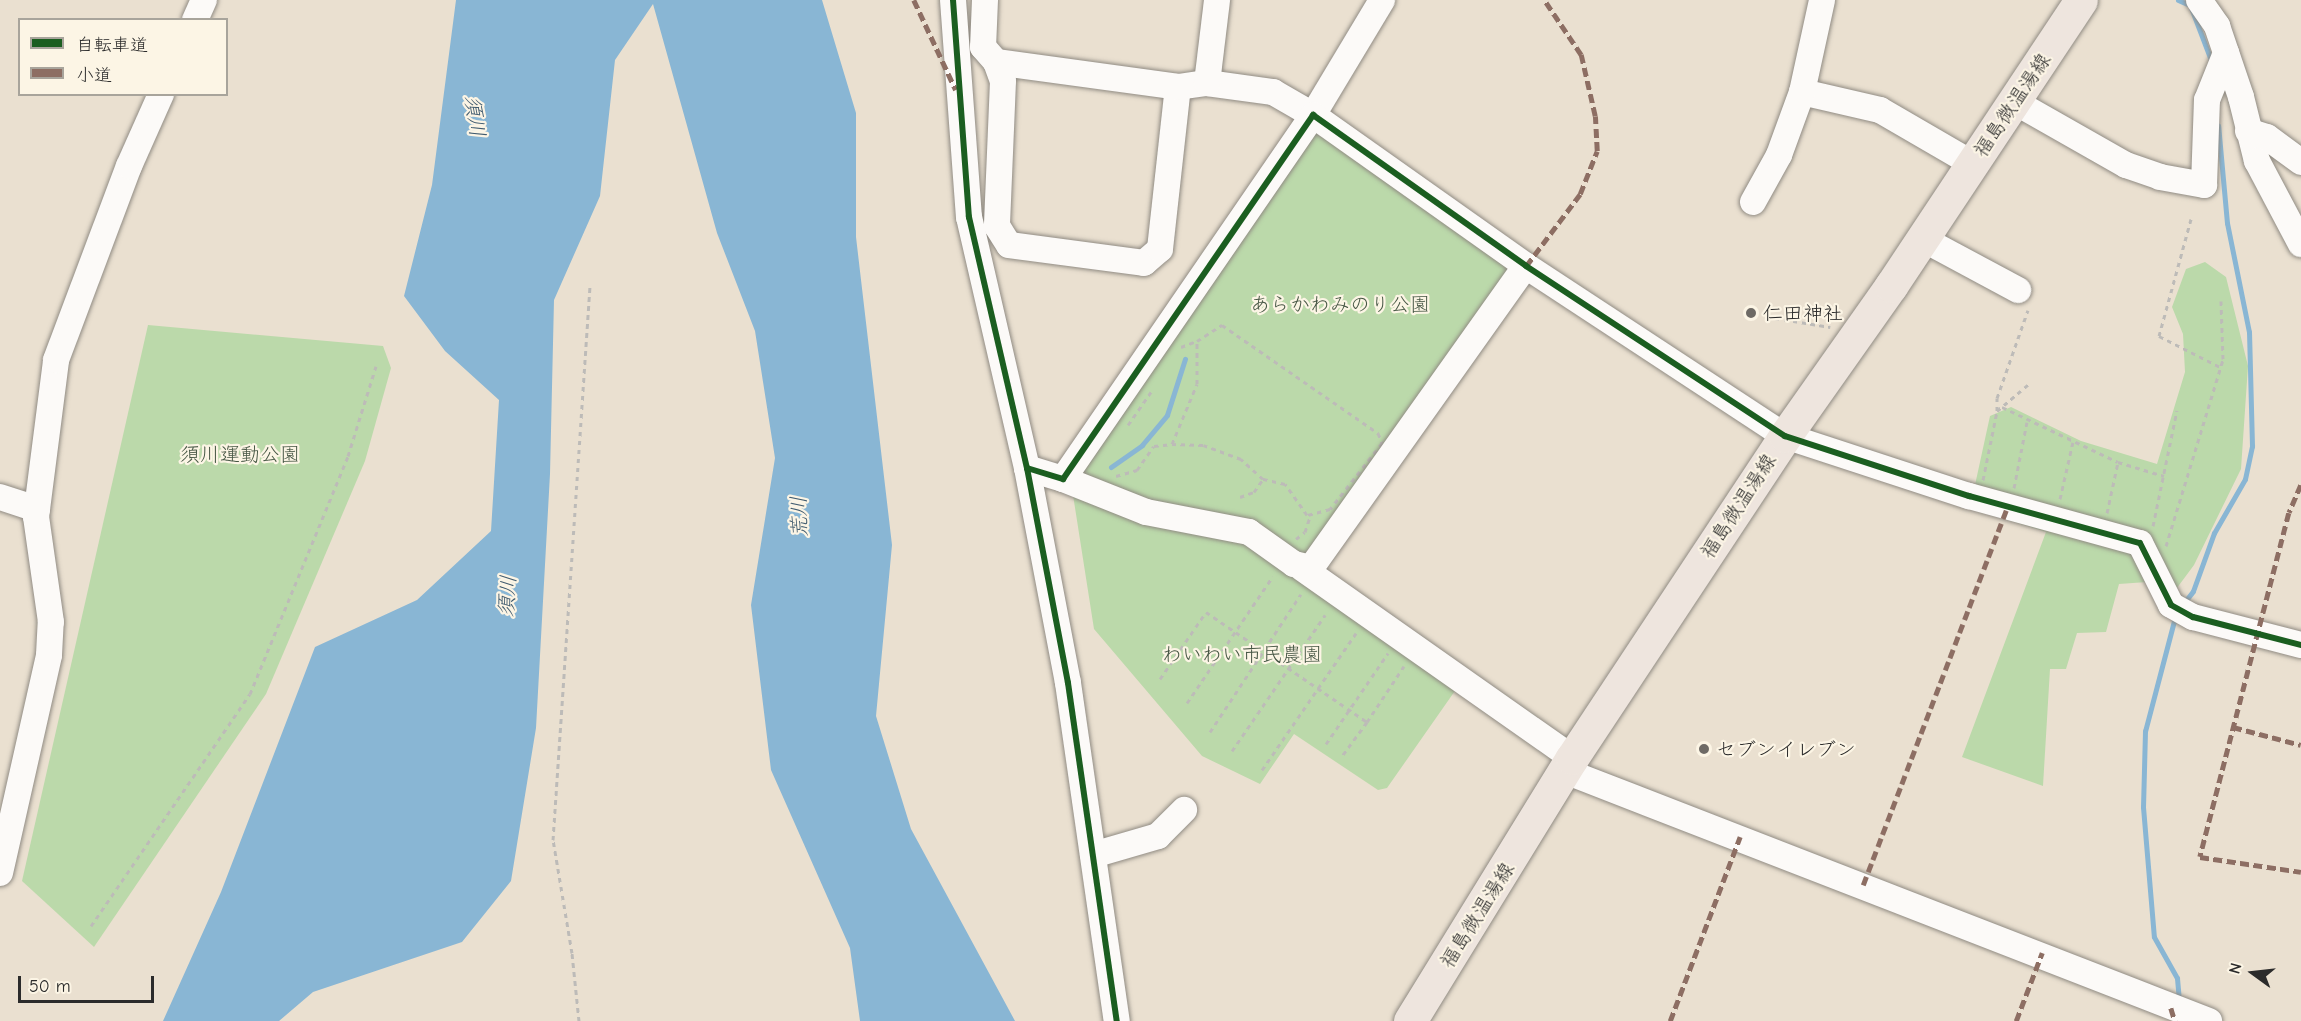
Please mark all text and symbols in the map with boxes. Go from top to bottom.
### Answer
legend [18,18,228,96]
text: 自転車道 [76,35,148,56]
street label: 福島微温湯線 [1969,49,2055,161]
text: 小道 [76,65,112,86]
water label: 須川 [460,93,490,139]
park label: あらかわみのり公園 [1250,292,1430,316]
place label: 仁田神社 [1763,301,1843,325]
marker: 仁田神社 [1744,306,1758,320]
park label: 須川運動公園 [180,442,300,466]
street label: 福島微温湯線 [1695,449,1781,563]
water label: 荒川 [786,496,812,538]
water label: 須川 [493,574,521,618]
park label: わいわい市民農園 [1162,642,1322,666]
place label: セブンイレブン [1716,737,1856,761]
marker: セブンイレブン [1697,742,1711,756]
street label: 福島微温湯線 [1435,858,1519,972]
north arrow [2223,943,2283,1003]
text: N [2226,961,2246,976]
scale bar [21,964,158,1002]
text: 50 m [29,976,71,997]

